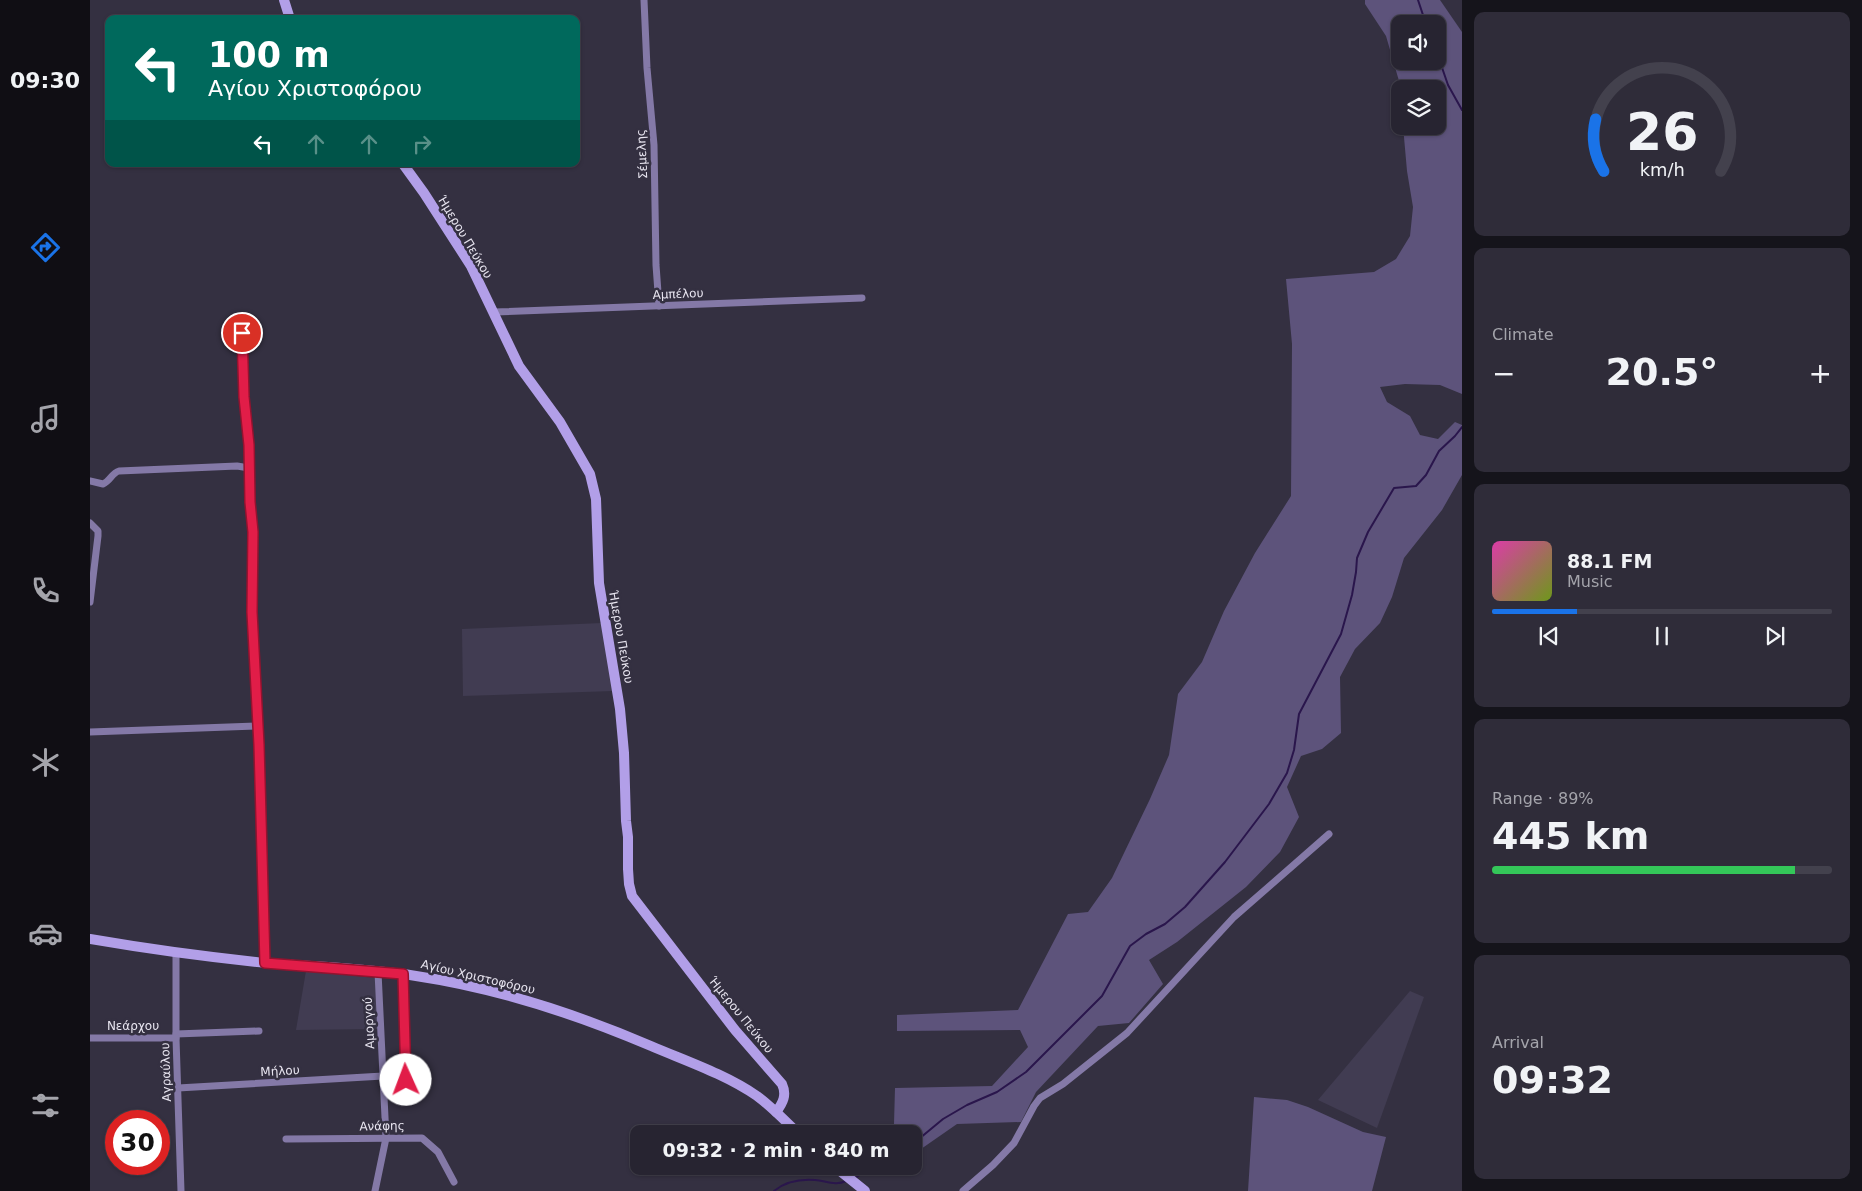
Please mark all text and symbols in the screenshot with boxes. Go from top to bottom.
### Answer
map controls [1391,15,1446,135]
button: sound [1391,15,1446,70]
icon: left [125,35,190,100]
text: 100 m [208,35,330,75]
text: 09:30 [10,68,80,93]
text: Αγίου Χριστοφόρου [208,76,422,101]
button: layers [1391,80,1446,135]
text: 26 [1626,102,1698,162]
street label: Σέμελης [634,129,650,179]
icon: left [249,130,277,158]
icon: ahead [302,130,330,158]
icon: ahead [355,130,383,158]
icon: right [408,130,436,158]
text: km/h [1639,159,1685,180]
street label: Ήμερου Πεύκου [434,192,495,281]
icon: directions [28,230,63,265]
street label: Αμπέλου [652,286,704,302]
pin [221,312,263,354]
icon: arrive [228,319,256,347]
text: Climate [1492,325,1554,344]
text: 20.5° [1606,350,1718,394]
text: − [1492,357,1515,390]
text: + [1809,357,1832,390]
icon: music [28,401,63,436]
text: 88.1 FM [1567,550,1652,572]
text: Music [1567,572,1613,591]
icon: phone [28,573,63,608]
street label: Ήμερου Πεύκου [606,588,636,685]
icon: previous [1535,622,1563,650]
icon: pause [1648,622,1676,650]
icon: next [1761,622,1789,650]
icon: climate [28,745,63,780]
text: Range · 89% [1492,789,1594,808]
text: 445 km [1492,814,1649,858]
icon: car [28,916,63,951]
street label: Αγίου Χριστοφόρου [420,957,536,997]
street label: Ήμερου Πεύκου [705,973,776,1056]
street label: Αμοργού [361,997,377,1049]
street label: Νεάρχου [107,1019,159,1033]
text: Arrival [1492,1033,1544,1052]
street label: Αγραύλου [158,1042,174,1102]
position arrow [379,1053,431,1105]
text: 09:32 [1492,1058,1613,1102]
street label: Μήλου [260,1063,300,1079]
icon: filters [28,1088,63,1123]
speed limit sign: 30 [105,1110,170,1175]
street label: Ανάφης [359,1119,405,1133]
text: 09:32 · 2 min · 840 m [662,1139,890,1161]

